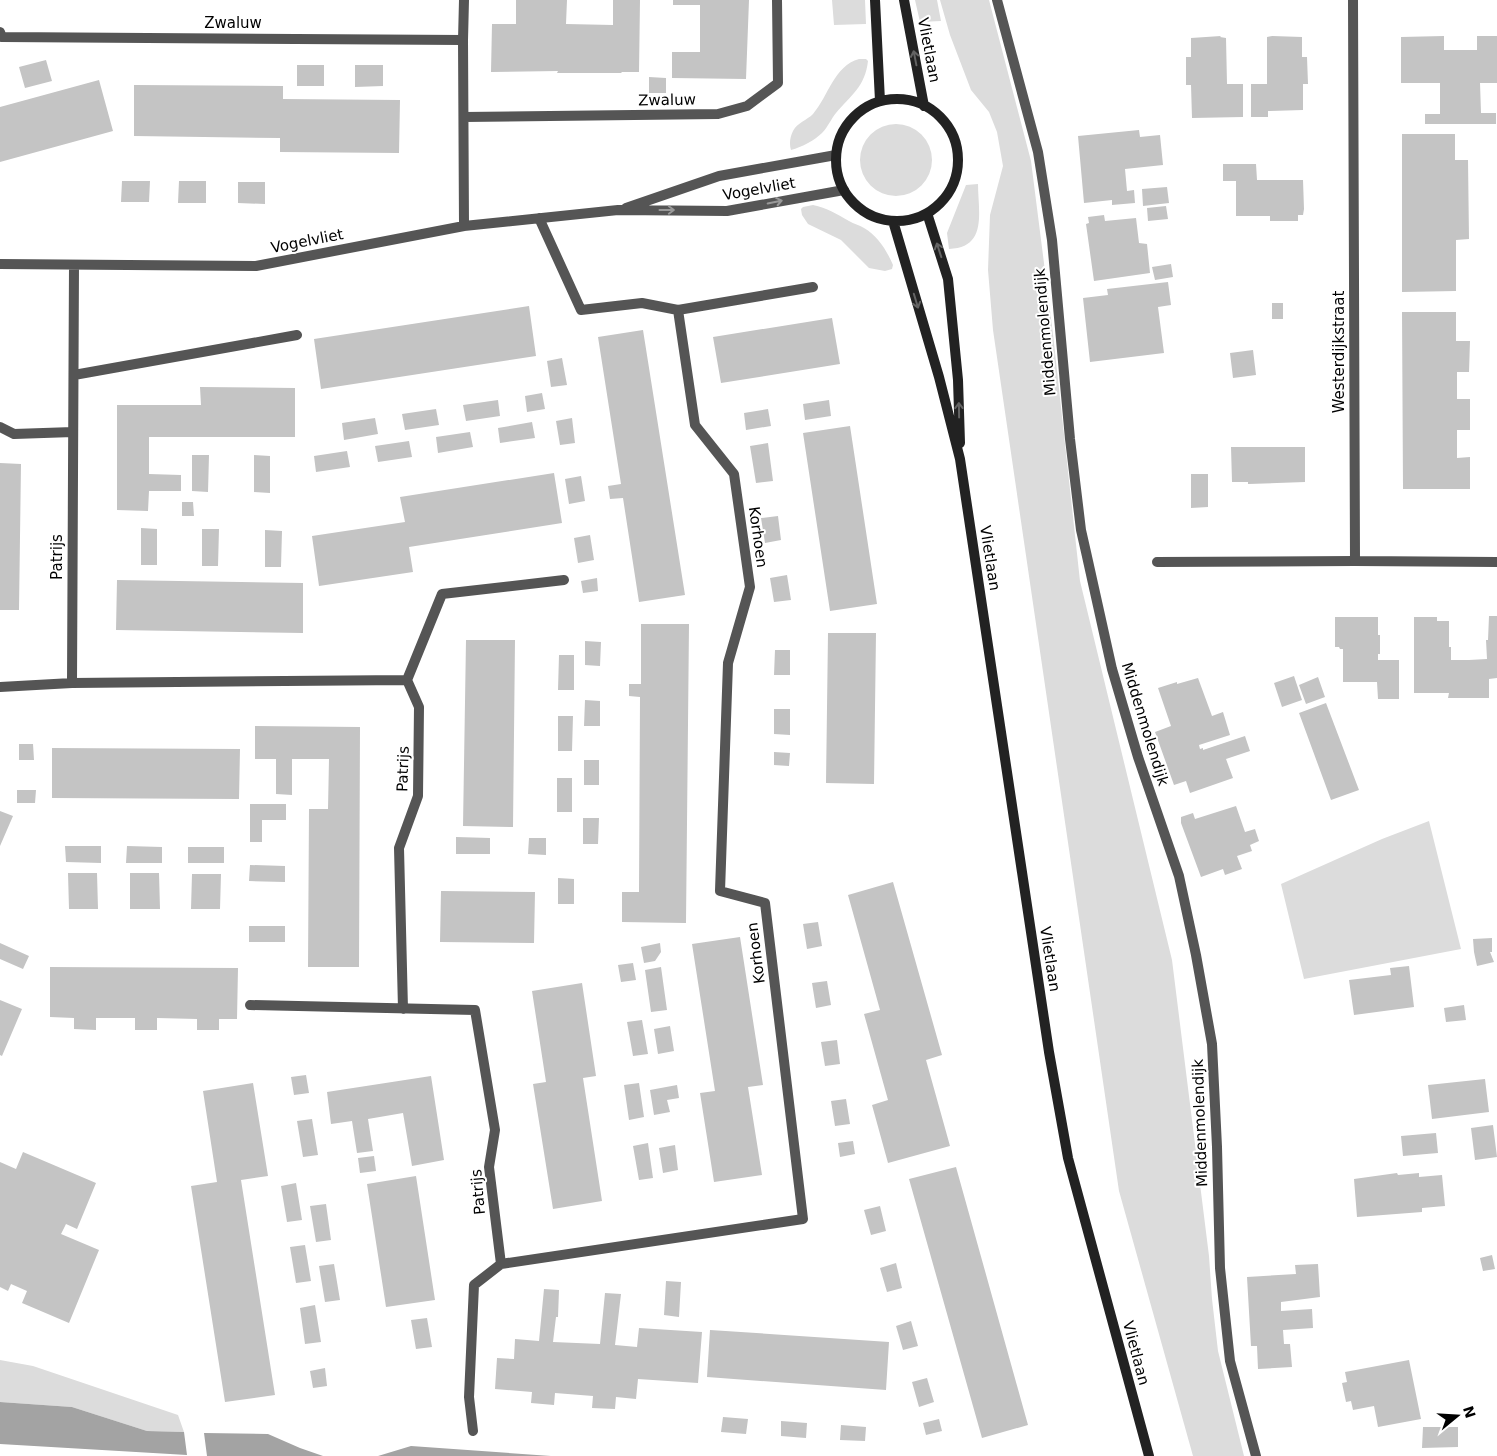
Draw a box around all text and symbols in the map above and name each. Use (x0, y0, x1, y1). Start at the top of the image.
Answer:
street label: Zwaluw (204, 14, 262, 32)
street label: Vlietlaan (914, 16, 944, 84)
one-way arrow (910, 50, 919, 66)
street label: Zwaluw (638, 90, 696, 110)
street label: Vogelvliet (721, 174, 797, 204)
one-way arrow (766, 197, 782, 206)
one-way arrow (658, 206, 674, 215)
street label: Vogelvliet (269, 225, 345, 257)
one-way arrow (934, 242, 943, 258)
street label: Middenmolendijk (1030, 267, 1060, 397)
street label: Westerdijkstraat (1330, 291, 1348, 413)
one-way arrow (911, 293, 921, 309)
one-way arrow (954, 402, 964, 418)
street label: Korhoen (745, 505, 771, 569)
street label: Vlietlaan (976, 524, 1004, 592)
street label: Patrijs (48, 534, 66, 580)
street label: Middenmolendijk (1118, 660, 1172, 788)
street label: Patrijs (393, 746, 413, 792)
street label: Korhoen (743, 921, 769, 985)
street label: Vlietlaan (1036, 925, 1064, 993)
street label: Middenmolendijk (1189, 1058, 1211, 1187)
street label: Patrijs (467, 1168, 489, 1216)
street label: Vlietlaan (1119, 1319, 1153, 1387)
north arrow (1432, 1391, 1482, 1441)
text: N (1460, 1404, 1479, 1420)

